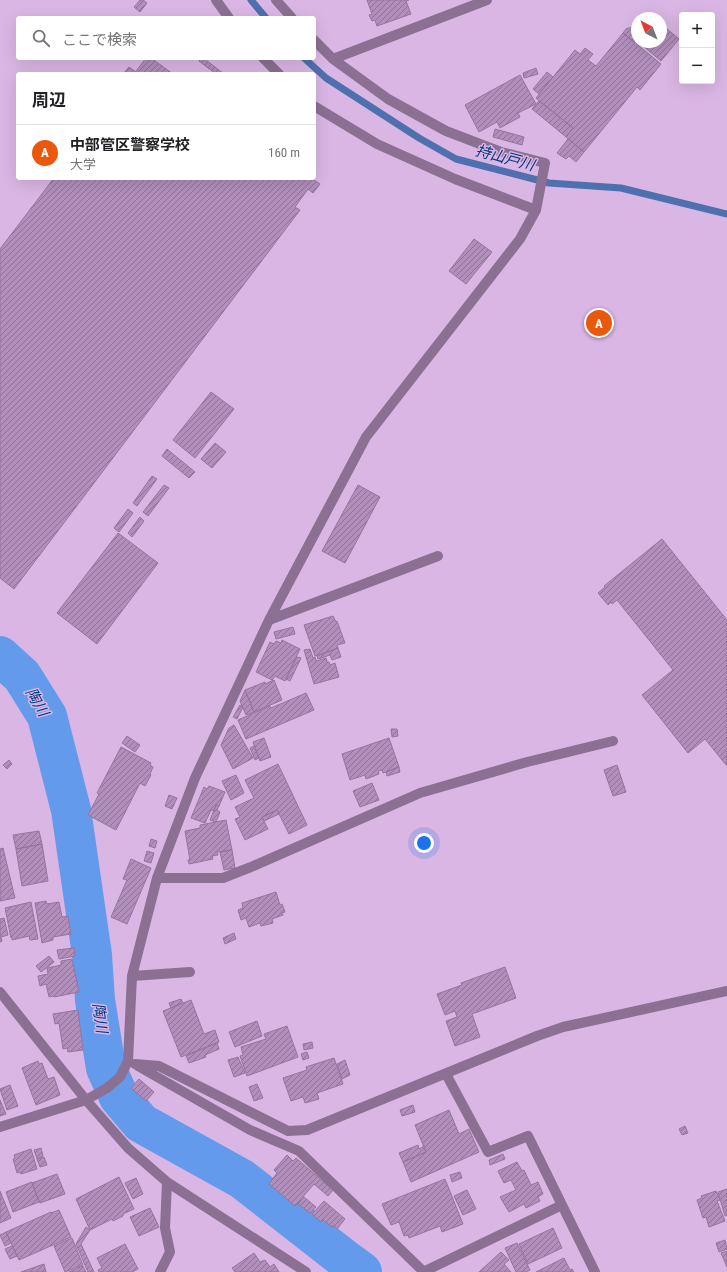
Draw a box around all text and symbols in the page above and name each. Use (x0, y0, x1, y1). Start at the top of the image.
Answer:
north arrow (631, 12, 667, 48)
map controls (679, 12, 715, 84)
button: + (679, 12, 715, 48)
search box (16, 16, 316, 60)
icon: search (30, 27, 52, 49)
text: ここで検索 (62, 31, 137, 49)
button: − (679, 48, 715, 84)
text: 周辺 (32, 90, 66, 110)
text: 中部管区警察学校 (70, 136, 190, 154)
water label: 持山戸川 (474, 142, 538, 175)
text: A (41, 145, 49, 160)
text: 160 m (268, 145, 300, 160)
text: 大学 (70, 157, 96, 172)
pin: A (586, 308, 612, 338)
water label: 陶川 (22, 685, 53, 721)
your location (414, 833, 434, 853)
water label: 陶川 (89, 1002, 111, 1036)

